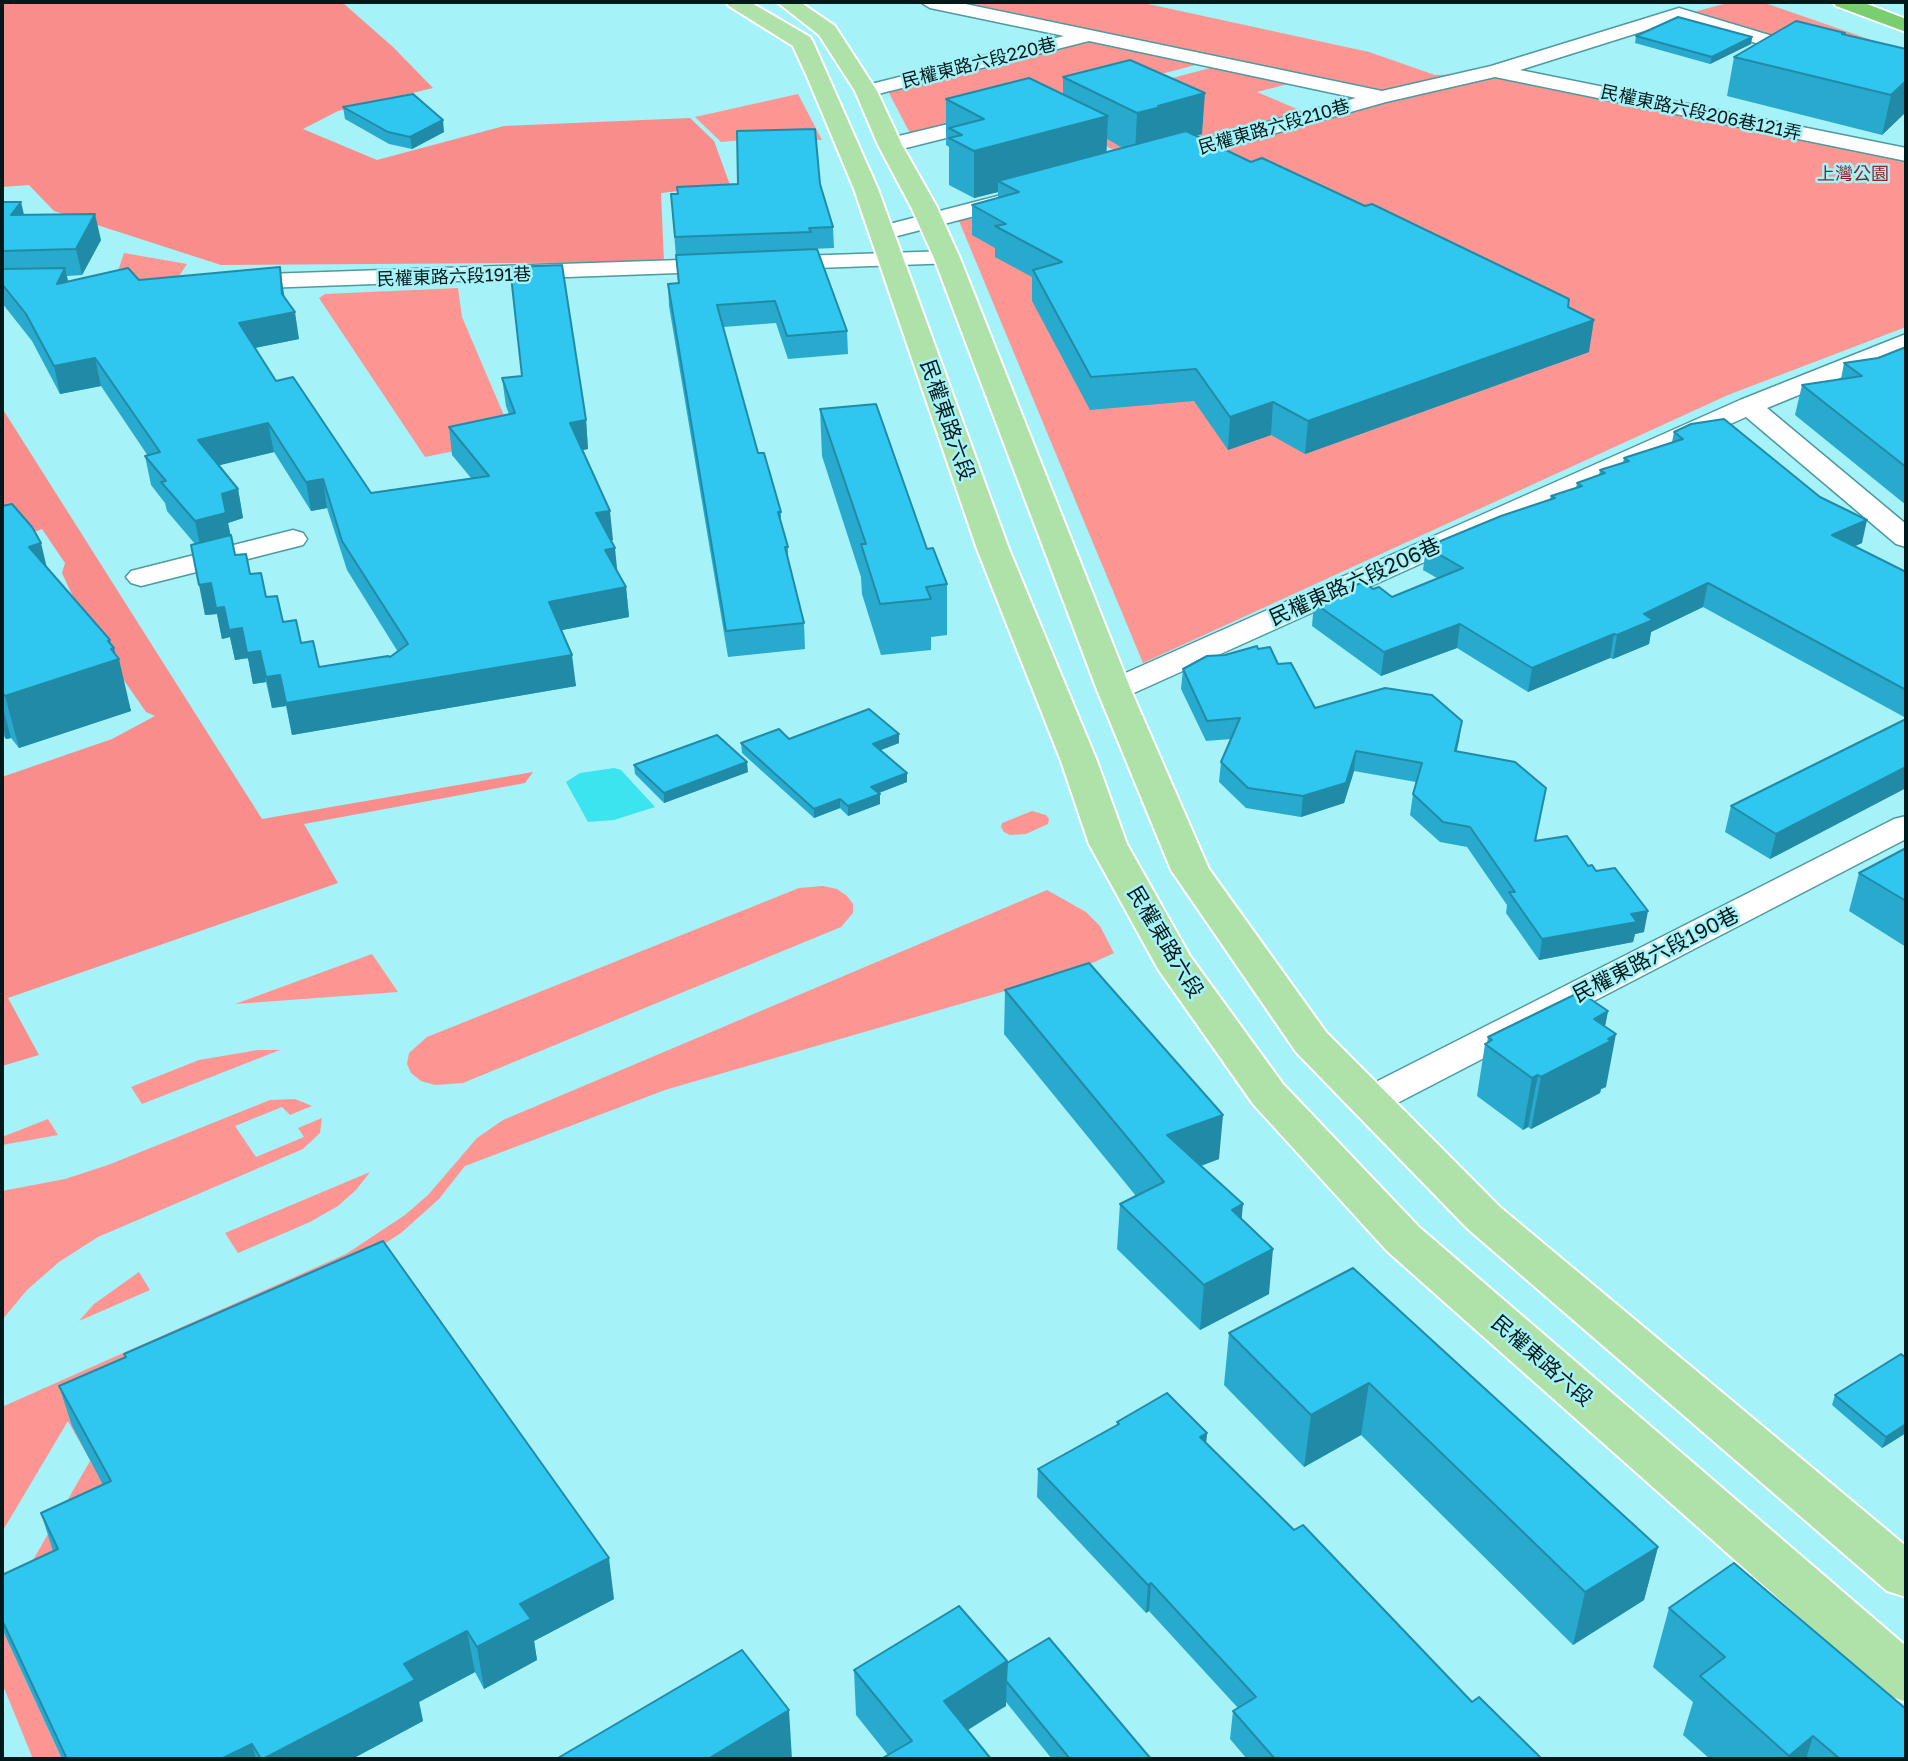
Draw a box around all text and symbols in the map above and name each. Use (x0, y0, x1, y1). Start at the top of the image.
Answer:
street label: 民權東路六段220巷 (900, 33, 1058, 93)
street label: 民權東路六段206巷121弄 (1599, 81, 1803, 145)
street label: 民權東路六段210巷 (1196, 95, 1352, 159)
park label: 上灣公園 (1817, 163, 1889, 185)
street label: 民權東路六段191巷 (376, 264, 532, 290)
street label: 民權東路六段 (915, 356, 979, 484)
street label: 民權東路六段206巷 (1265, 533, 1445, 631)
street label: 民權東路六段 (1122, 882, 1208, 1002)
street label: 民權東路六段190巷 (1569, 902, 1743, 1008)
street label: 民權東路六段 (1486, 1310, 1598, 1412)

